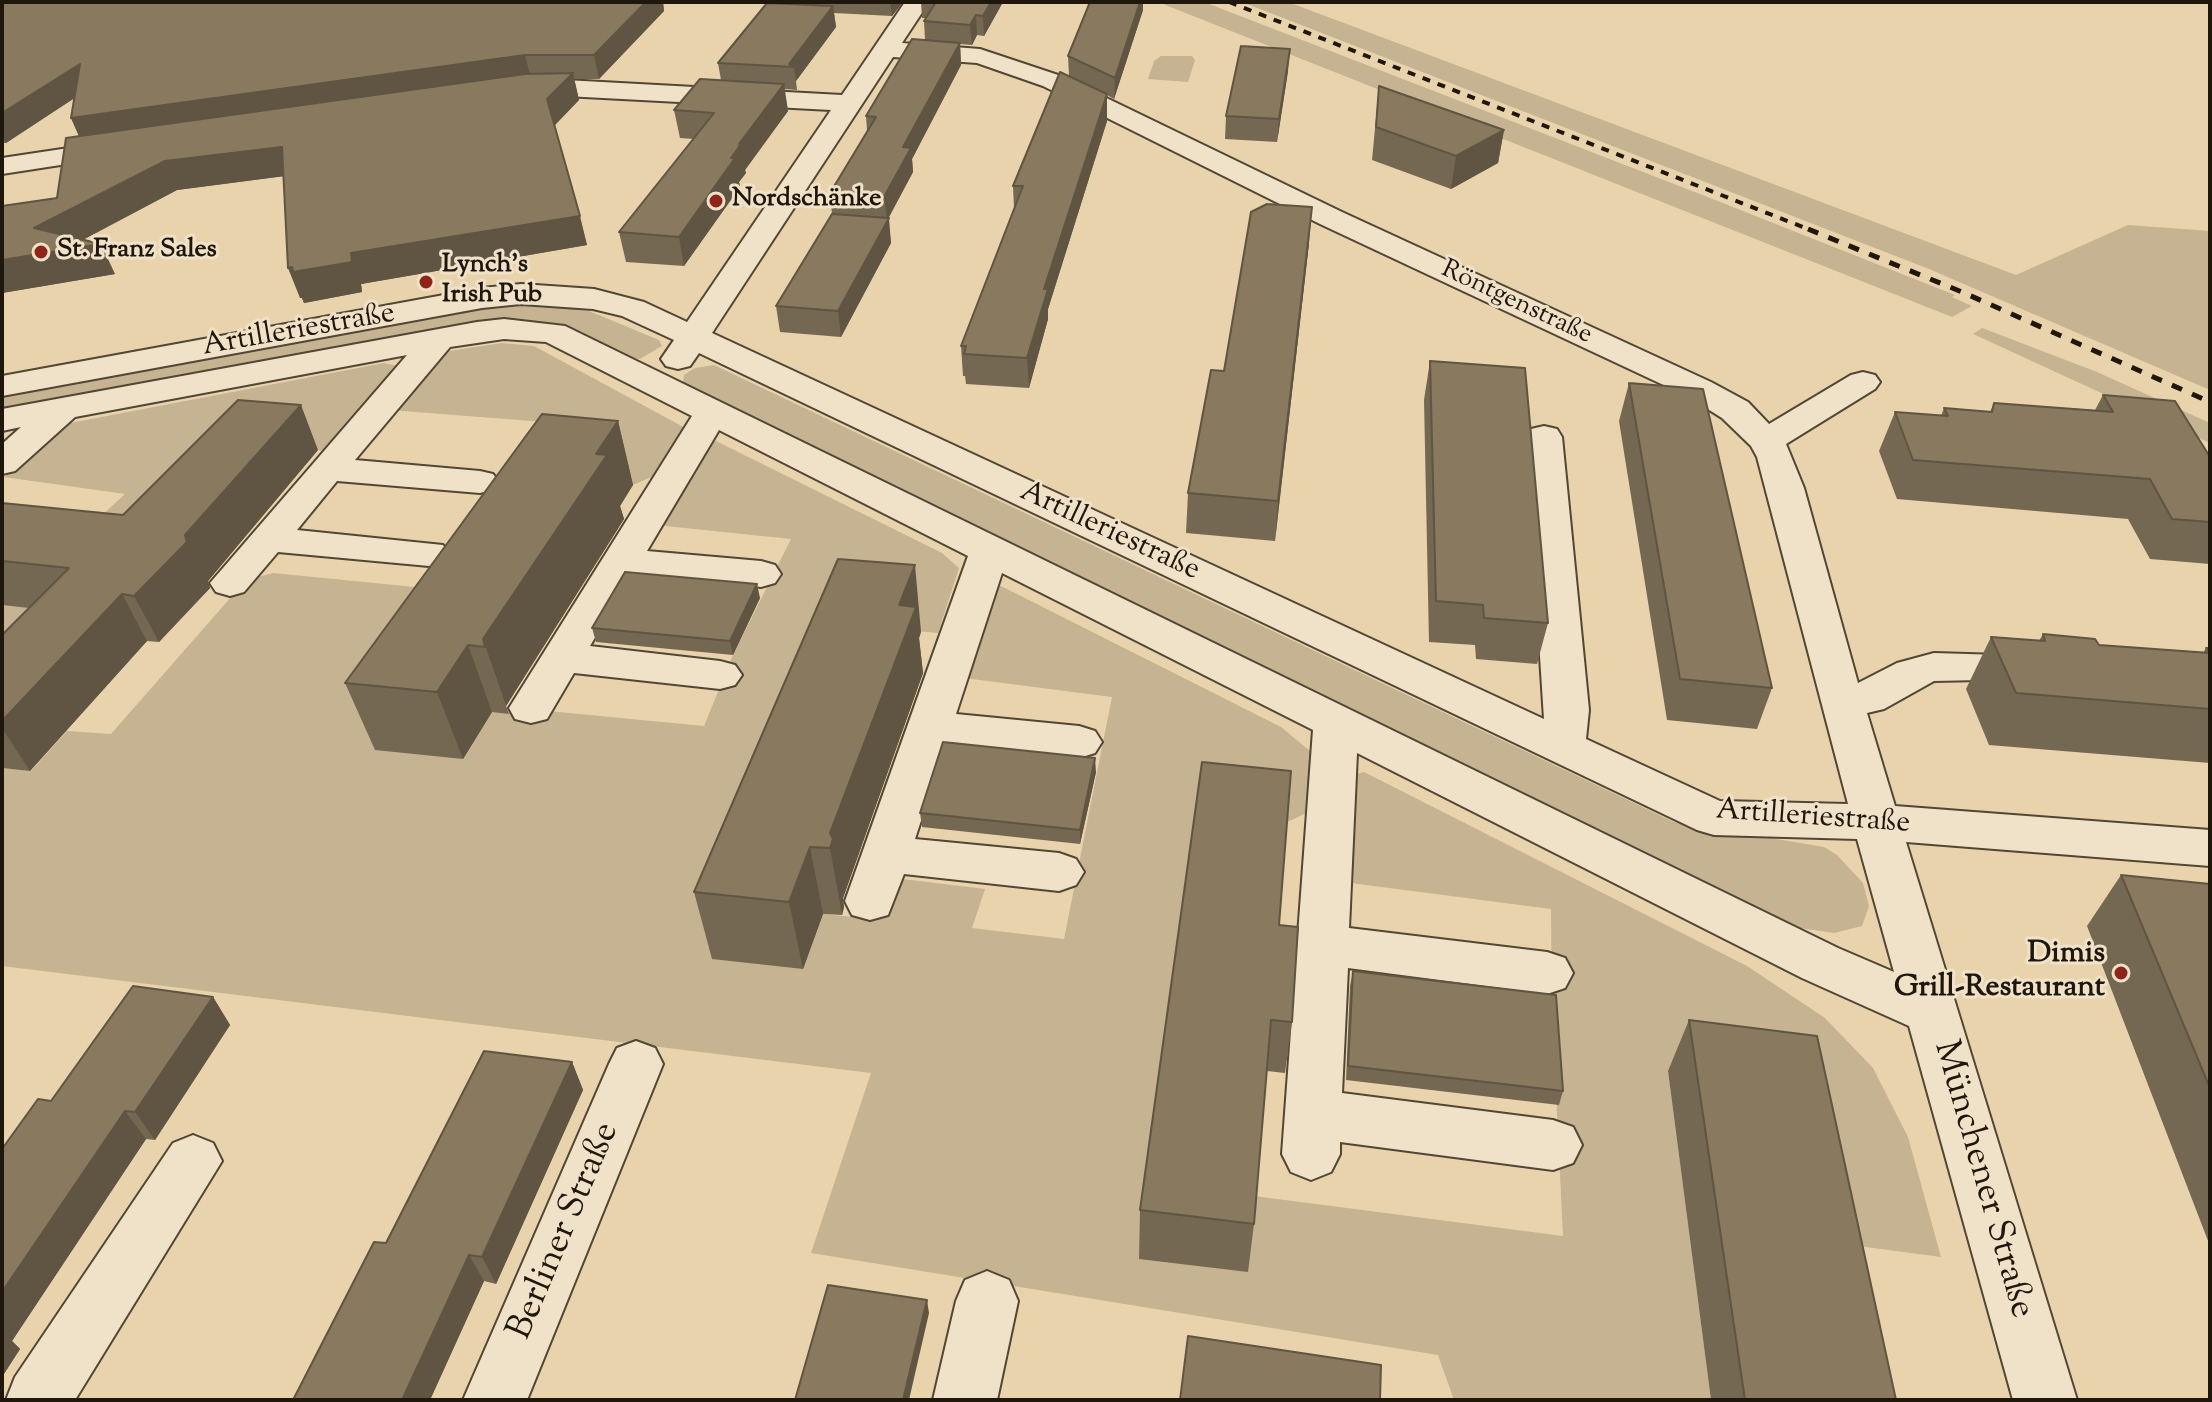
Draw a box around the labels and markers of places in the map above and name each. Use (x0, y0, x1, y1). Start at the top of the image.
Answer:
place label: Nordschänke (732, 185, 881, 217)
marker: Nordschänke (707, 192, 725, 210)
place label: St. Franz Sales (57, 236, 217, 268)
marker: St. Franz Sales (32, 243, 50, 261)
place label: Lynch's Irish Pub (442, 251, 542, 312)
marker: Lynch's Irish Pub (417, 273, 435, 291)
place label: Dimis Grill-Restaurant (1894, 938, 2105, 1008)
marker: Dimis Grill-Restaurant (2112, 964, 2130, 982)

